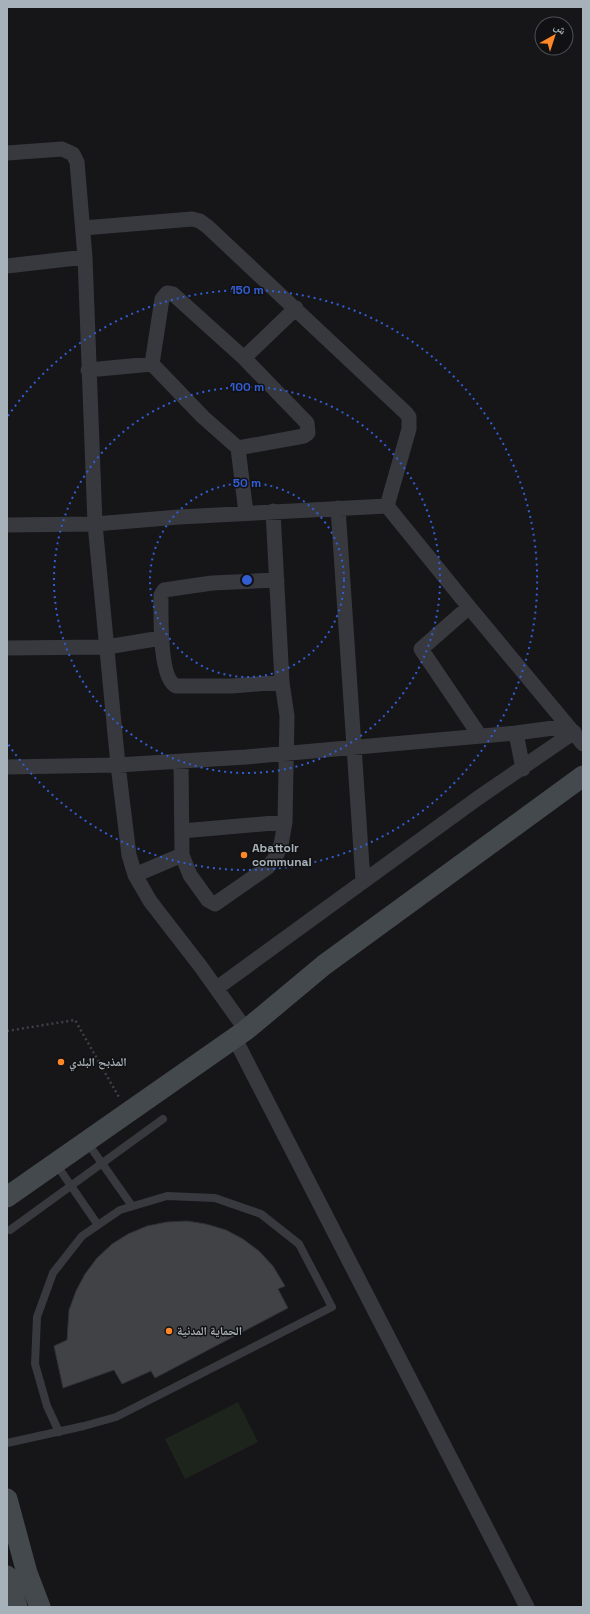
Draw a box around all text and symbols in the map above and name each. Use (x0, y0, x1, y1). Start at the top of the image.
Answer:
north arrow (534, 16, 574, 56)
text: ش (551, 19, 569, 38)
text: 150 m (230, 282, 264, 298)
text: 100 m (230, 379, 264, 395)
text: 50 m (233, 475, 261, 491)
centre of rings (240, 573, 254, 587)
place label: Abattoir communal (252, 840, 312, 870)
marker: Abattoir communal (239, 850, 249, 860)
place label: المذبح البلدي (69, 1054, 127, 1072)
marker: المذبح البلدي (56, 1057, 66, 1067)
place label: الحماية المدنية (177, 1323, 242, 1339)
marker: الحماية المدنية (164, 1326, 174, 1336)

